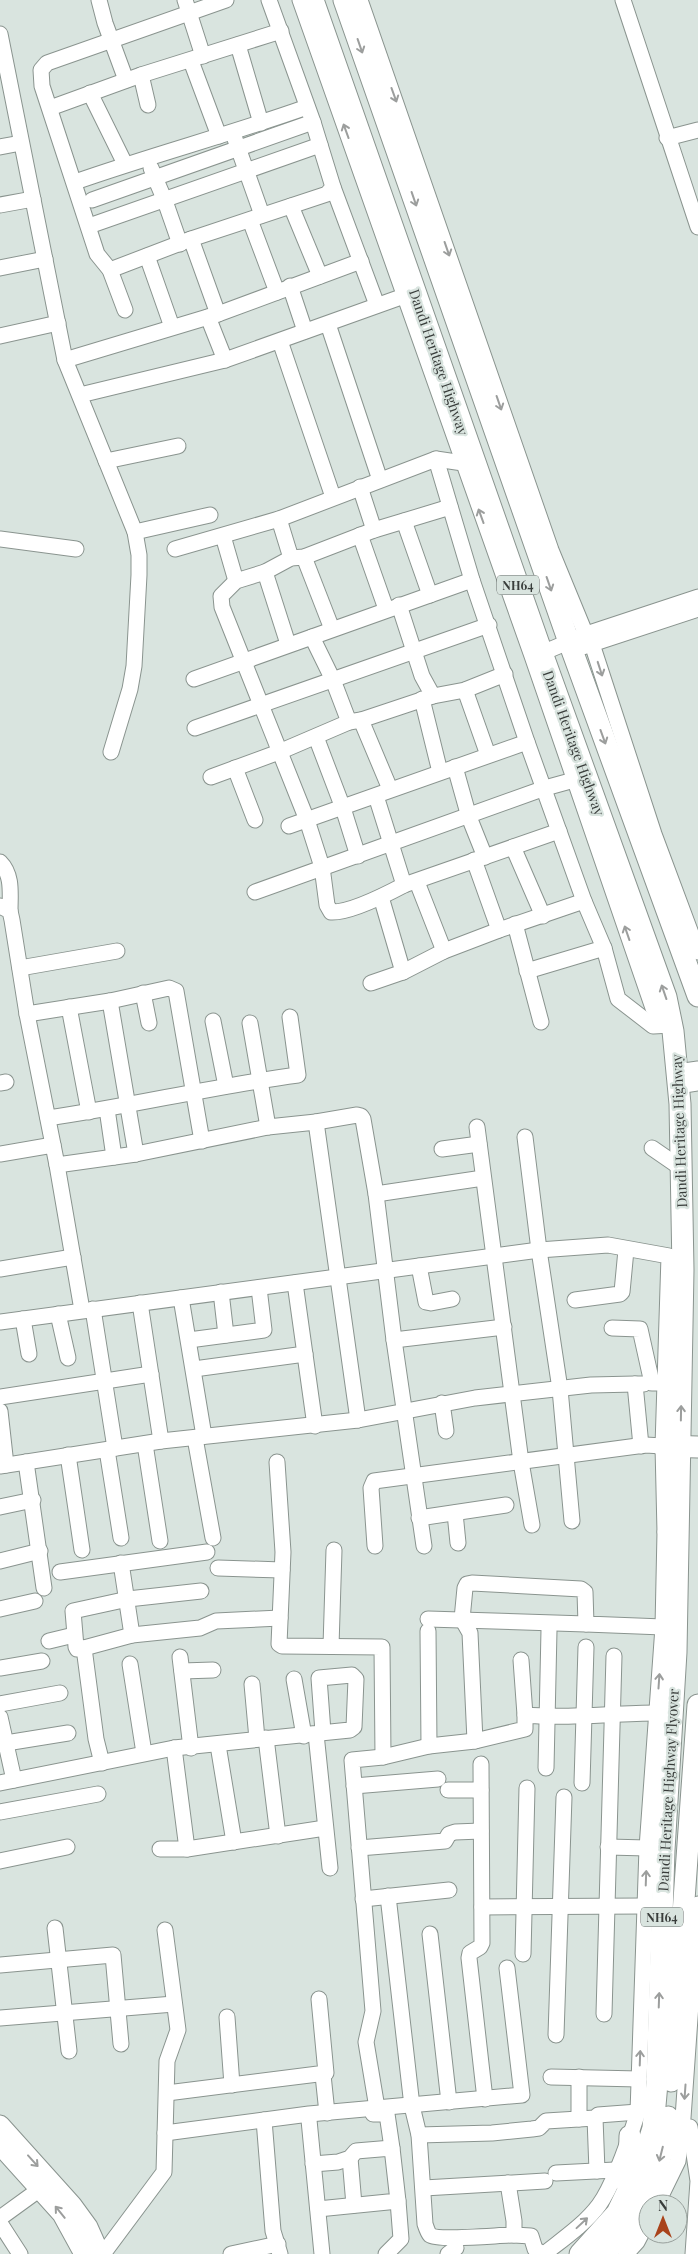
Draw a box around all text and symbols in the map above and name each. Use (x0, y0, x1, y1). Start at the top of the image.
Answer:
one-way arrow (356, 38, 365, 53)
one-way arrow (390, 87, 399, 103)
one-way arrow (341, 124, 350, 139)
one-way arrow (410, 191, 419, 207)
one-way arrow (442, 241, 452, 257)
street label: Dandi Heritage Highway (405, 286, 473, 438)
one-way arrow (495, 394, 504, 410)
one-way arrow (476, 508, 485, 524)
road number: NH64 (497, 576, 539, 594)
one-way arrow (544, 576, 554, 592)
one-way arrow (596, 660, 605, 676)
street label: Dandi Heritage Highway (539, 668, 609, 818)
one-way arrow (599, 729, 608, 744)
one-way arrow (622, 926, 631, 942)
one-way arrow (658, 984, 668, 1000)
street label: Dandi Heritage Highway (667, 1054, 691, 1208)
one-way arrow (676, 1405, 686, 1422)
one-way arrow (654, 1673, 664, 1689)
street label: Dandi Heritage Highway Flyover (653, 1687, 683, 1892)
one-way arrow (641, 1870, 651, 1886)
road number: NH64 (641, 1908, 683, 1926)
one-way arrow (655, 1992, 664, 2008)
one-way arrow (635, 2050, 645, 2066)
one-way arrow (680, 2084, 690, 2100)
one-way arrow (656, 2146, 665, 2162)
one-way arrow (27, 2154, 38, 2167)
north arrow (638, 2194, 688, 2244)
text: N (658, 2196, 668, 2215)
one-way arrow (54, 2206, 65, 2219)
one-way arrow (575, 2217, 588, 2229)

